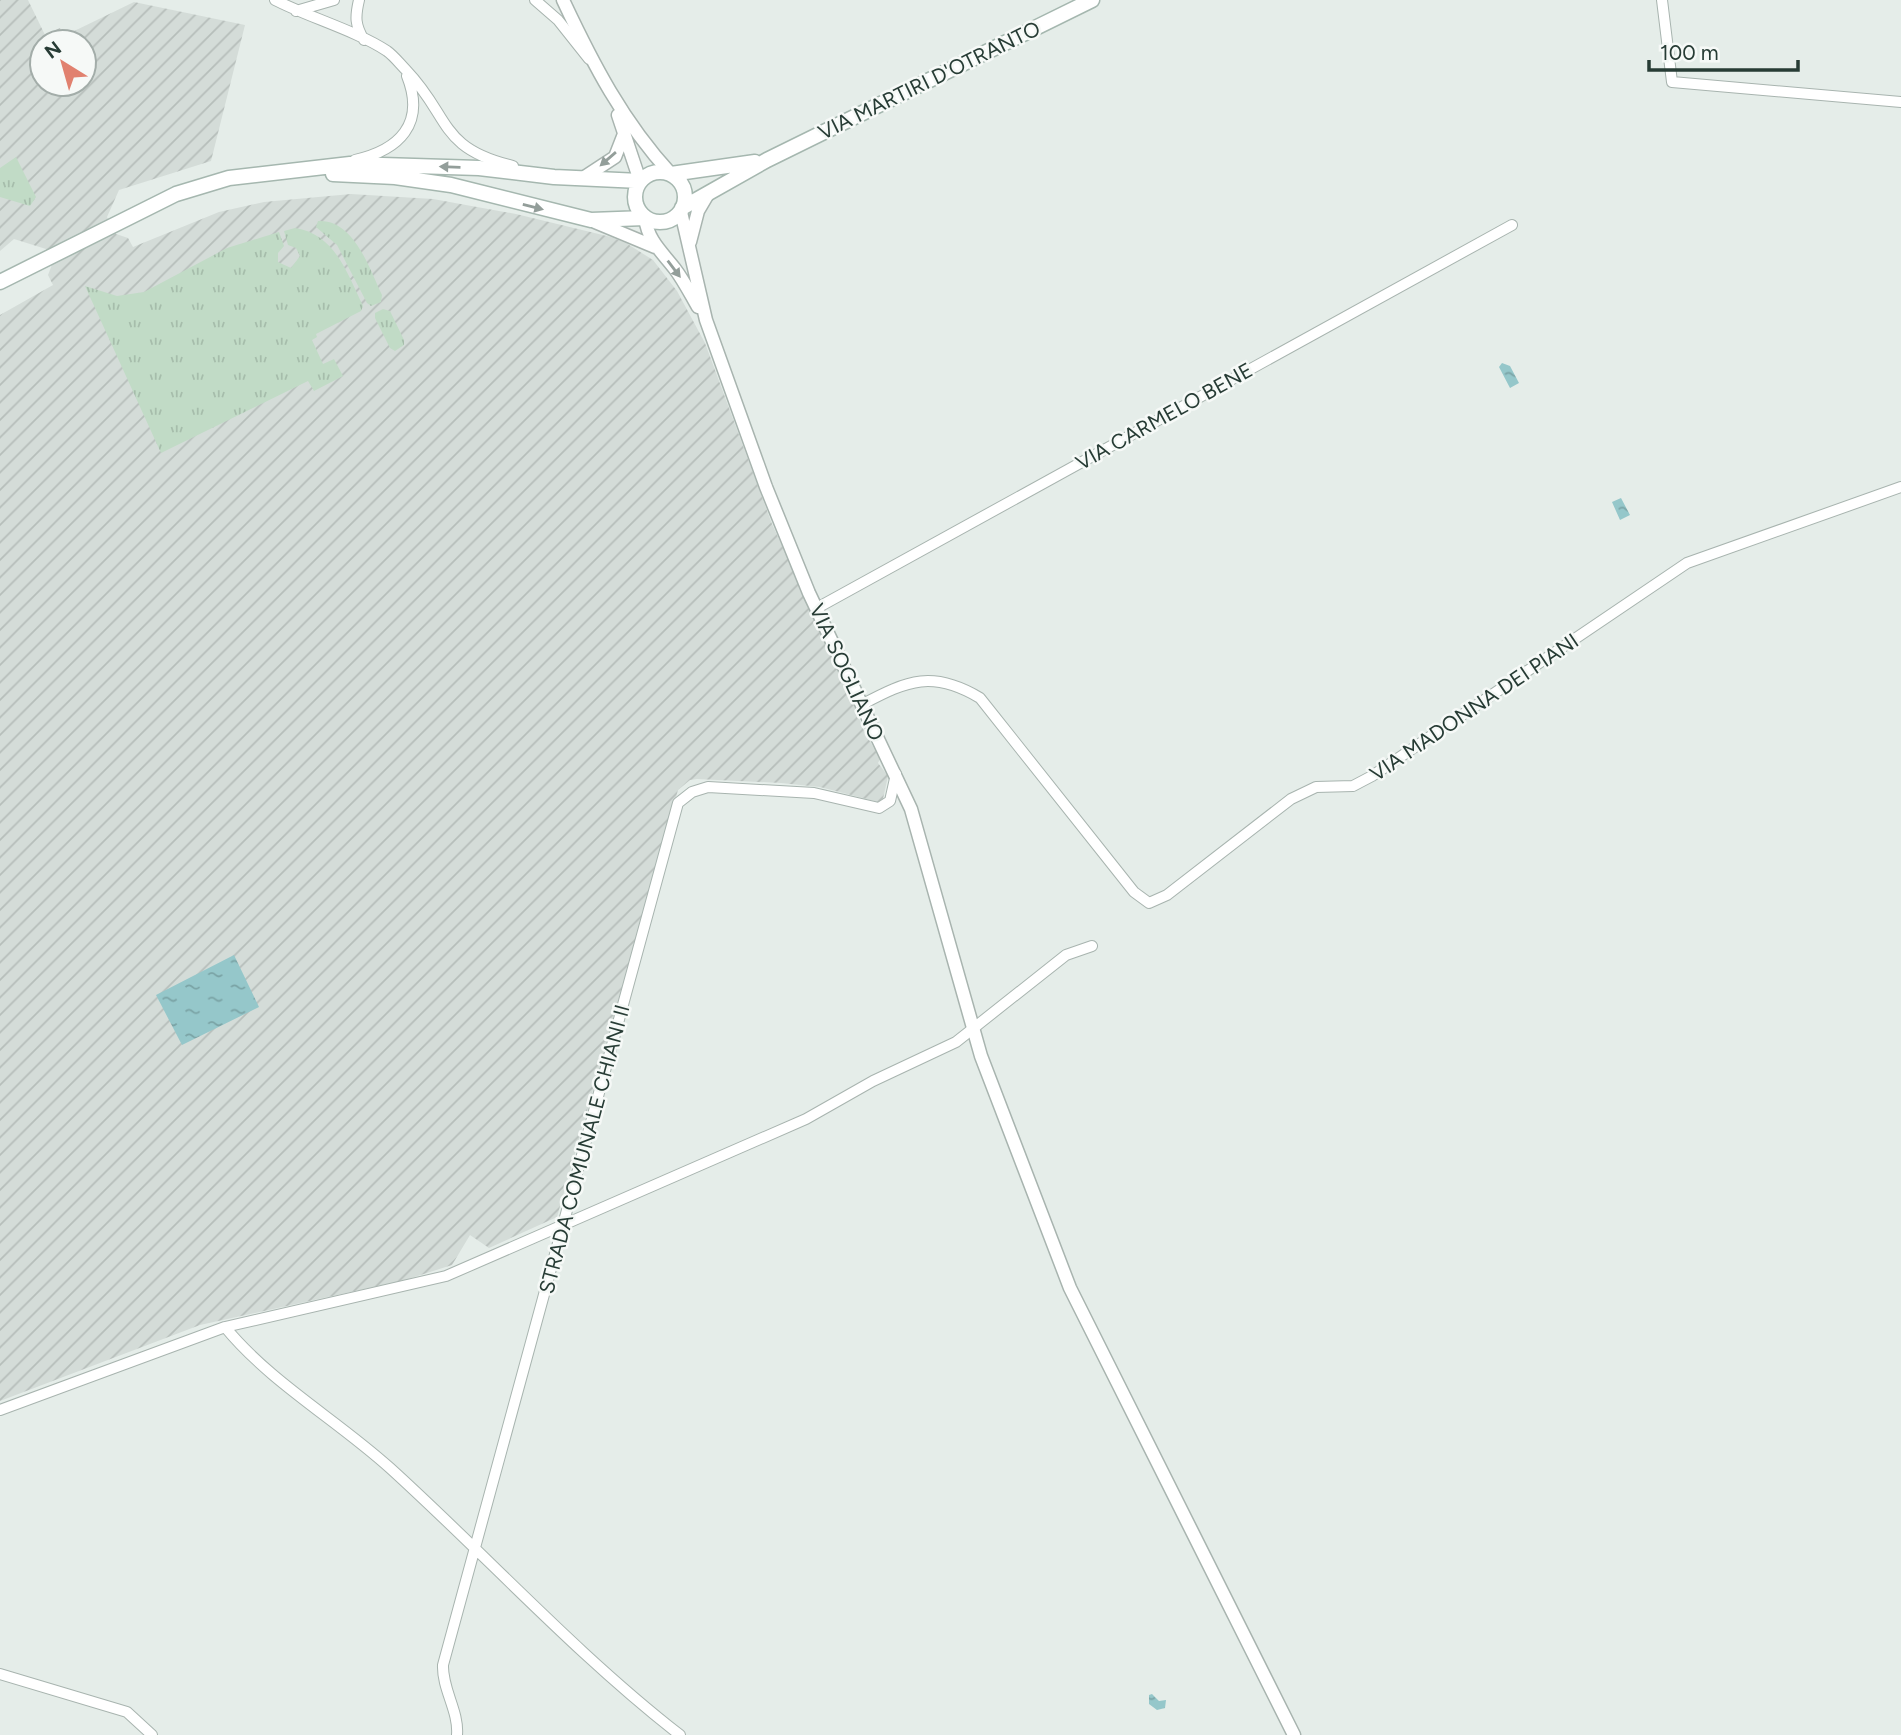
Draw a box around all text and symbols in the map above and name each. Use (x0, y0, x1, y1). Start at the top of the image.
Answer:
street label: VIA MARTIRI D'OTRANTO (814, 15, 1044, 145)
north arrow (28, 28, 98, 98)
scale bar (1649, 28, 1798, 72)
text: N (40, 36, 66, 63)
text: 100 m (1660, 40, 1719, 65)
one-way arrow (599, 152, 617, 167)
one-way arrow (439, 161, 461, 172)
one-way arrow (522, 202, 544, 213)
one-way arrow (667, 260, 681, 278)
street label: VIA CARMELO BENE (1071, 357, 1257, 475)
street label: VIA SOGLIANO (804, 600, 890, 744)
street label: VIA MADONNA DEI PIANI (1365, 628, 1583, 786)
street label: STRADA COMUNALE CHIANI II (533, 1002, 635, 1296)

